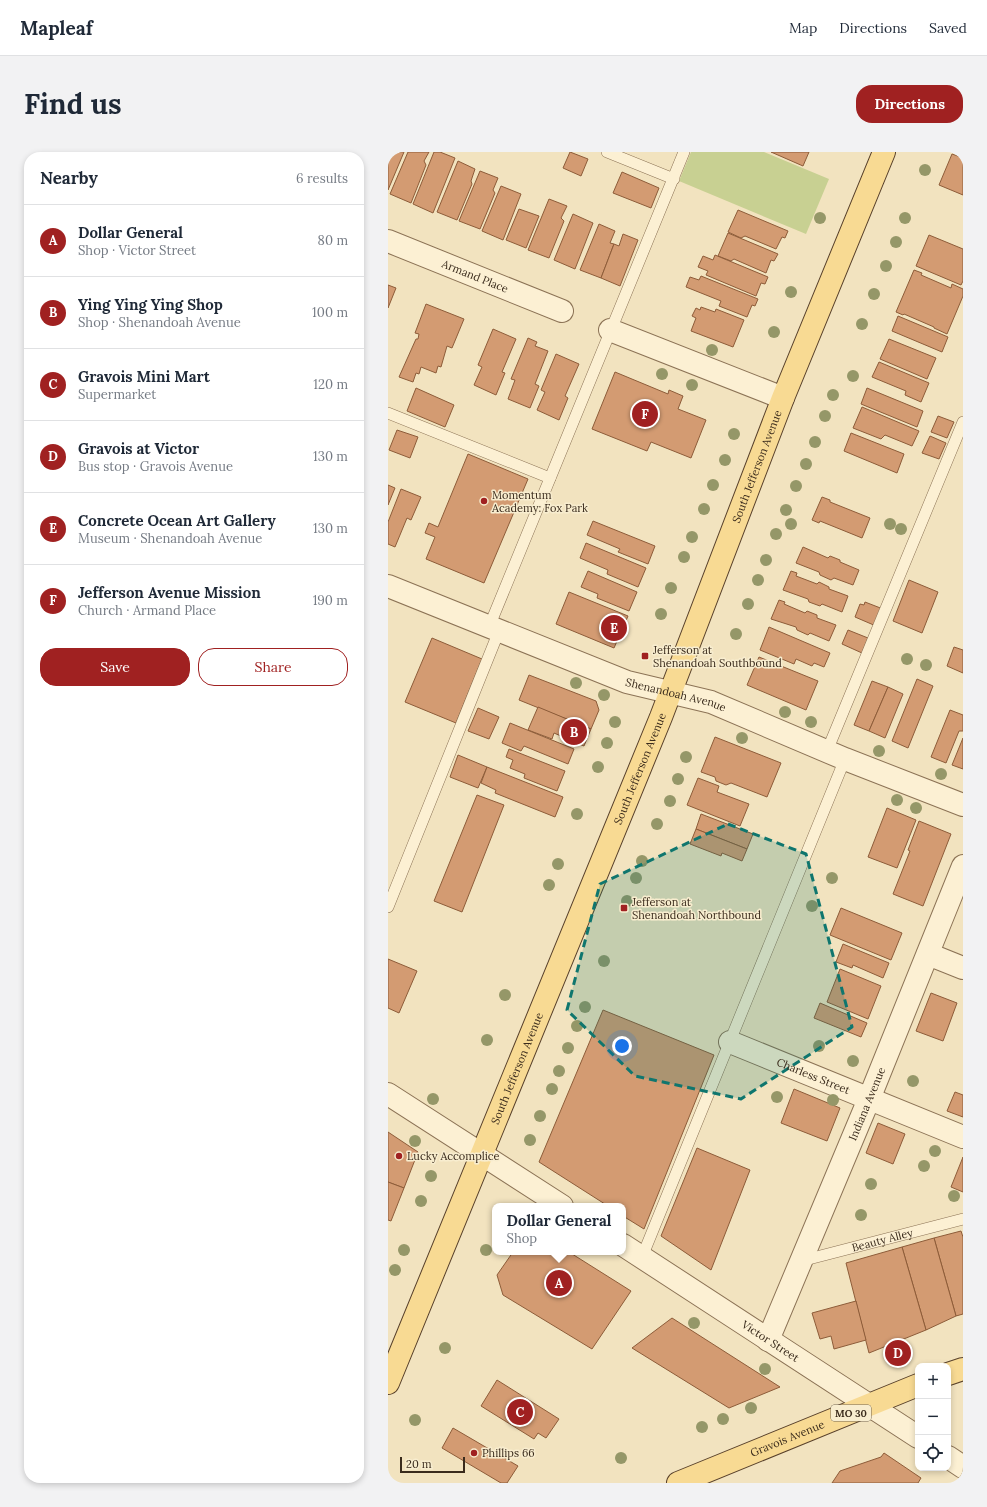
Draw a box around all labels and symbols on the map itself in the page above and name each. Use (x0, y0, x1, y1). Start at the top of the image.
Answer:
street label: Armand Place (439, 256, 511, 296)
pin: F (632, 399, 658, 429)
street label: South Jefferson Avenue (729, 408, 785, 525)
place label: Momentum Academy: Fox Park (491, 488, 588, 515)
marker: Momentum Academy: Fox Park (479, 496, 489, 506)
pin: E (601, 613, 627, 643)
place label: Jefferson at Shenandoah Southbound (652, 643, 782, 670)
marker: Jefferson at Shenandoah Southbound (640, 651, 650, 661)
street label: Shenandoah Avenue (624, 675, 728, 715)
street label: South Jefferson Avenue (611, 711, 669, 827)
pin: B (561, 717, 587, 747)
place label: Jefferson at Shenandoah Northbound (631, 895, 761, 922)
marker: Jefferson at Shenandoah Northbound (619, 903, 629, 913)
street label: South Jefferson Avenue (488, 1010, 546, 1126)
your location (612, 1036, 632, 1056)
street label: Charless Street (775, 1055, 853, 1097)
street label: Indiana Avenue (845, 1065, 888, 1143)
place label: Lucky Accomplice (407, 1149, 500, 1163)
marker: Lucky Accomplice (394, 1151, 404, 1161)
street label: Beauty Alley (850, 1225, 915, 1255)
pin: A (546, 1268, 572, 1298)
street label: Victor Street (738, 1317, 802, 1365)
pin: D (885, 1338, 911, 1368)
pin: C (507, 1397, 533, 1427)
road number: MO 30 (831, 1405, 871, 1421)
street label: Gravois Avenue (748, 1417, 826, 1460)
place label: Phillips 66 (482, 1446, 535, 1460)
marker: Phillips 66 (469, 1448, 479, 1458)
scale bar (400, 1455, 465, 1474)

